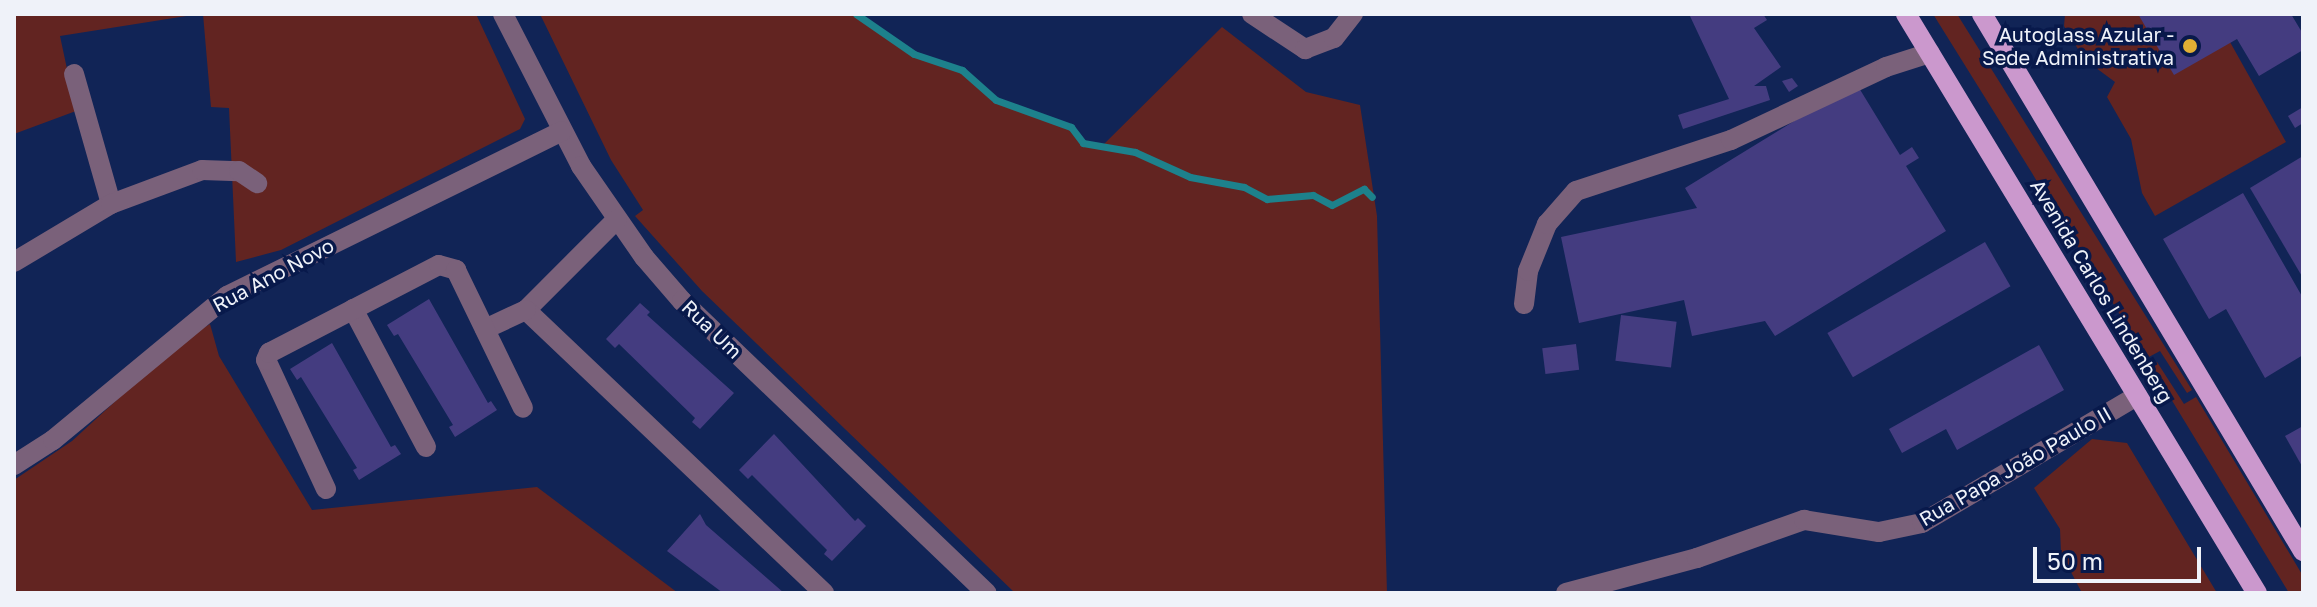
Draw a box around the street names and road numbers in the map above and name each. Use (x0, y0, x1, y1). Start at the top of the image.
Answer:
street label: Avenida Carlos Lindenberg (2026, 175, 2178, 407)
street label: Rua Ano Novo (208, 233, 338, 317)
street label: Rua Um (677, 295, 747, 363)
street label: Rua Papa João Paulo II (1915, 401, 2115, 531)

